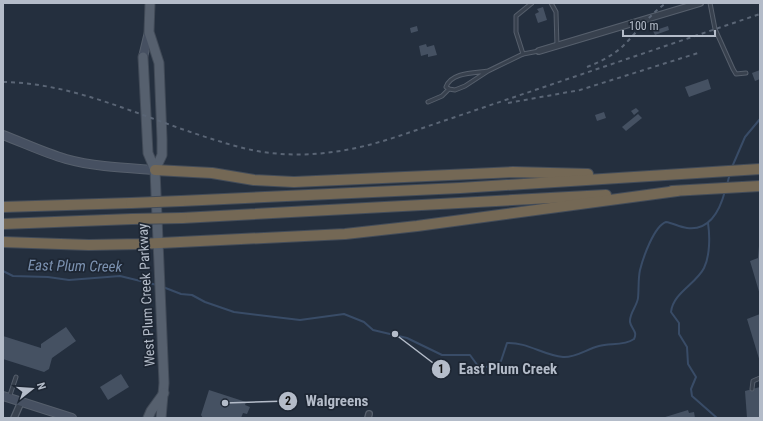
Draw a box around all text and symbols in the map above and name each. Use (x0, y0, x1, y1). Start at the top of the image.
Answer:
scale bar (623, 12, 715, 38)
text: 100 m (629, 19, 659, 33)
street label: West Plum Creek Parkway (134, 223, 158, 367)
water label: East Plum Creek (28, 256, 123, 276)
callout: East Plum Creek (431, 355, 566, 382)
text: East Plum Creek (459, 360, 558, 378)
text: 1 (438, 362, 444, 376)
north arrow (12, 369, 52, 409)
text: N (34, 381, 48, 392)
callout: Walgreens (278, 387, 377, 414)
text: Walgreens (306, 392, 369, 410)
text: 2 (285, 394, 291, 408)

